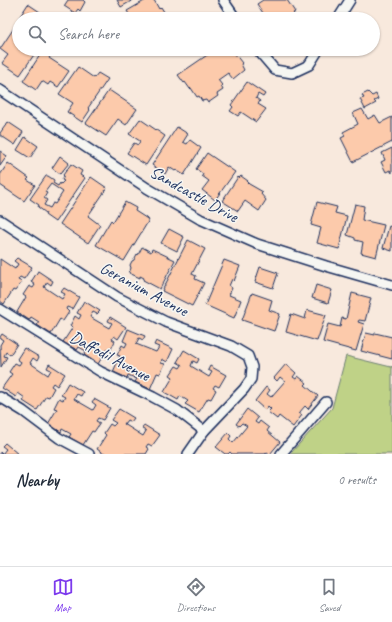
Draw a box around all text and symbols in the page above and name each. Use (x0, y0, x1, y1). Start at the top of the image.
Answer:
search box (12, 12, 380, 56)
icon: search (26, 23, 48, 45)
text: Search here (58, 25, 119, 44)
street label: Sandcastle Drive (146, 161, 243, 228)
street label: Geranium Avenue (96, 257, 193, 322)
street label: Daffodil Avenue (66, 326, 155, 387)
text: Nearby (16, 470, 59, 491)
text: 0 results (338, 472, 376, 488)
tab: Map (52, 576, 74, 614)
tab: Directions (177, 576, 215, 614)
tab: Saved (318, 576, 340, 614)

